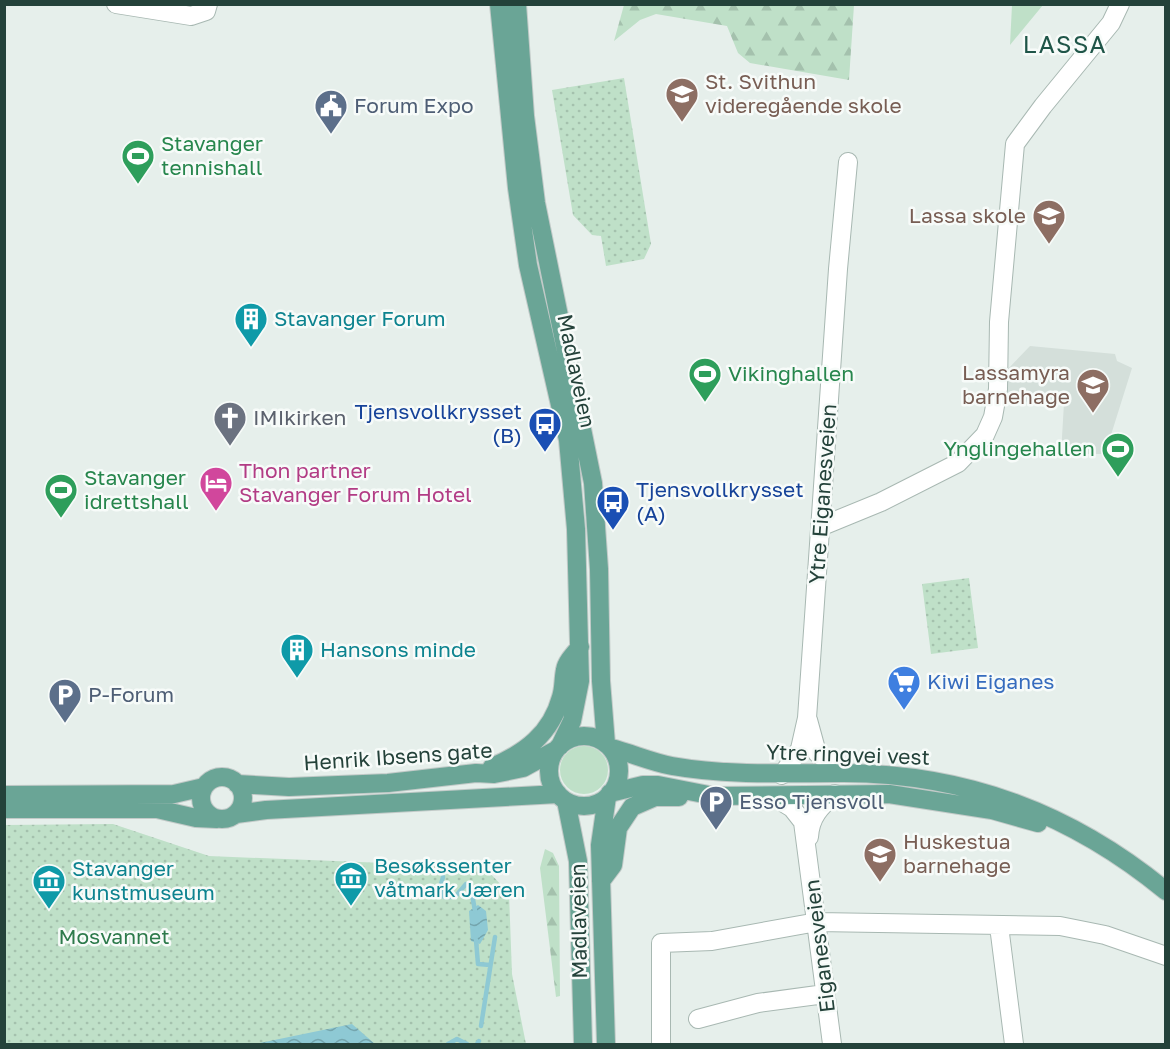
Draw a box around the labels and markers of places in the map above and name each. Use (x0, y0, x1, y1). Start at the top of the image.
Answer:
place label: St. Svithun videregående skole (705, 68, 902, 118)
school or university icon: St. Svithun videregående skole (664, 76, 700, 123)
public building icon: Forum Expo (313, 88, 349, 135)
place label: Forum Expo (354, 92, 474, 118)
place label: Stavanger tennishall (161, 130, 263, 180)
sports icon: Stavanger tennishall (120, 138, 156, 185)
school or university icon: Lassa skole (1031, 198, 1067, 245)
place label: Lassa skole (909, 202, 1026, 228)
building icon: Stavanger Forum (233, 301, 269, 348)
place label: Stavanger Forum (274, 305, 446, 331)
sports icon: Vikinghallen (687, 356, 723, 403)
place label: Lassamyra barnehage (962, 359, 1070, 409)
place label: Vikinghallen (728, 360, 854, 386)
school or university icon: Lassamyra barnehage (1075, 367, 1111, 414)
place label: Tjensvollkrysset (B) (354, 398, 522, 448)
church icon: IMIkirken (212, 400, 248, 447)
place label: IMIkirken (253, 404, 346, 430)
bus stop icon: Tjensvollkrysset (B) (527, 406, 563, 453)
sports icon: Ynglingehallen (1100, 431, 1136, 478)
place label: Ynglingehallen (944, 435, 1095, 461)
place label: Thon partner Stavanger Forum Hotel (239, 457, 472, 507)
place label: Stavanger idrettshall (84, 464, 189, 514)
hotel icon: Thon partner Stavanger Forum Hotel (198, 465, 234, 512)
sports icon: Stavanger idrettshall (43, 472, 79, 519)
place label: Tjensvollkrysset (A) (636, 476, 804, 526)
bus stop icon: Tjensvollkrysset (A) (595, 484, 631, 531)
building icon: Hansons minde (279, 632, 315, 679)
place label: Hansons minde (320, 636, 476, 662)
supermarket icon: Kiwi Eiganes (886, 664, 922, 711)
place label: Kiwi Eiganes (927, 668, 1054, 694)
parking icon: P-Forum (47, 677, 83, 724)
place label: P-Forum (88, 681, 174, 707)
parking icon: Esso Tjensvoll (698, 784, 734, 831)
place label: Esso Tjensvoll (739, 788, 884, 814)
place label: Huskestua barnehage (903, 828, 1011, 878)
school or university icon: Huskestua barnehage (862, 836, 898, 883)
place label: Besøkssenter våtmark Jæren (374, 852, 526, 902)
place label: Stavanger kunstmuseum (72, 855, 215, 905)
museum icon: Besøkssenter våtmark Jæren (333, 860, 369, 907)
museum icon: Stavanger kunstmuseum (31, 863, 67, 910)

